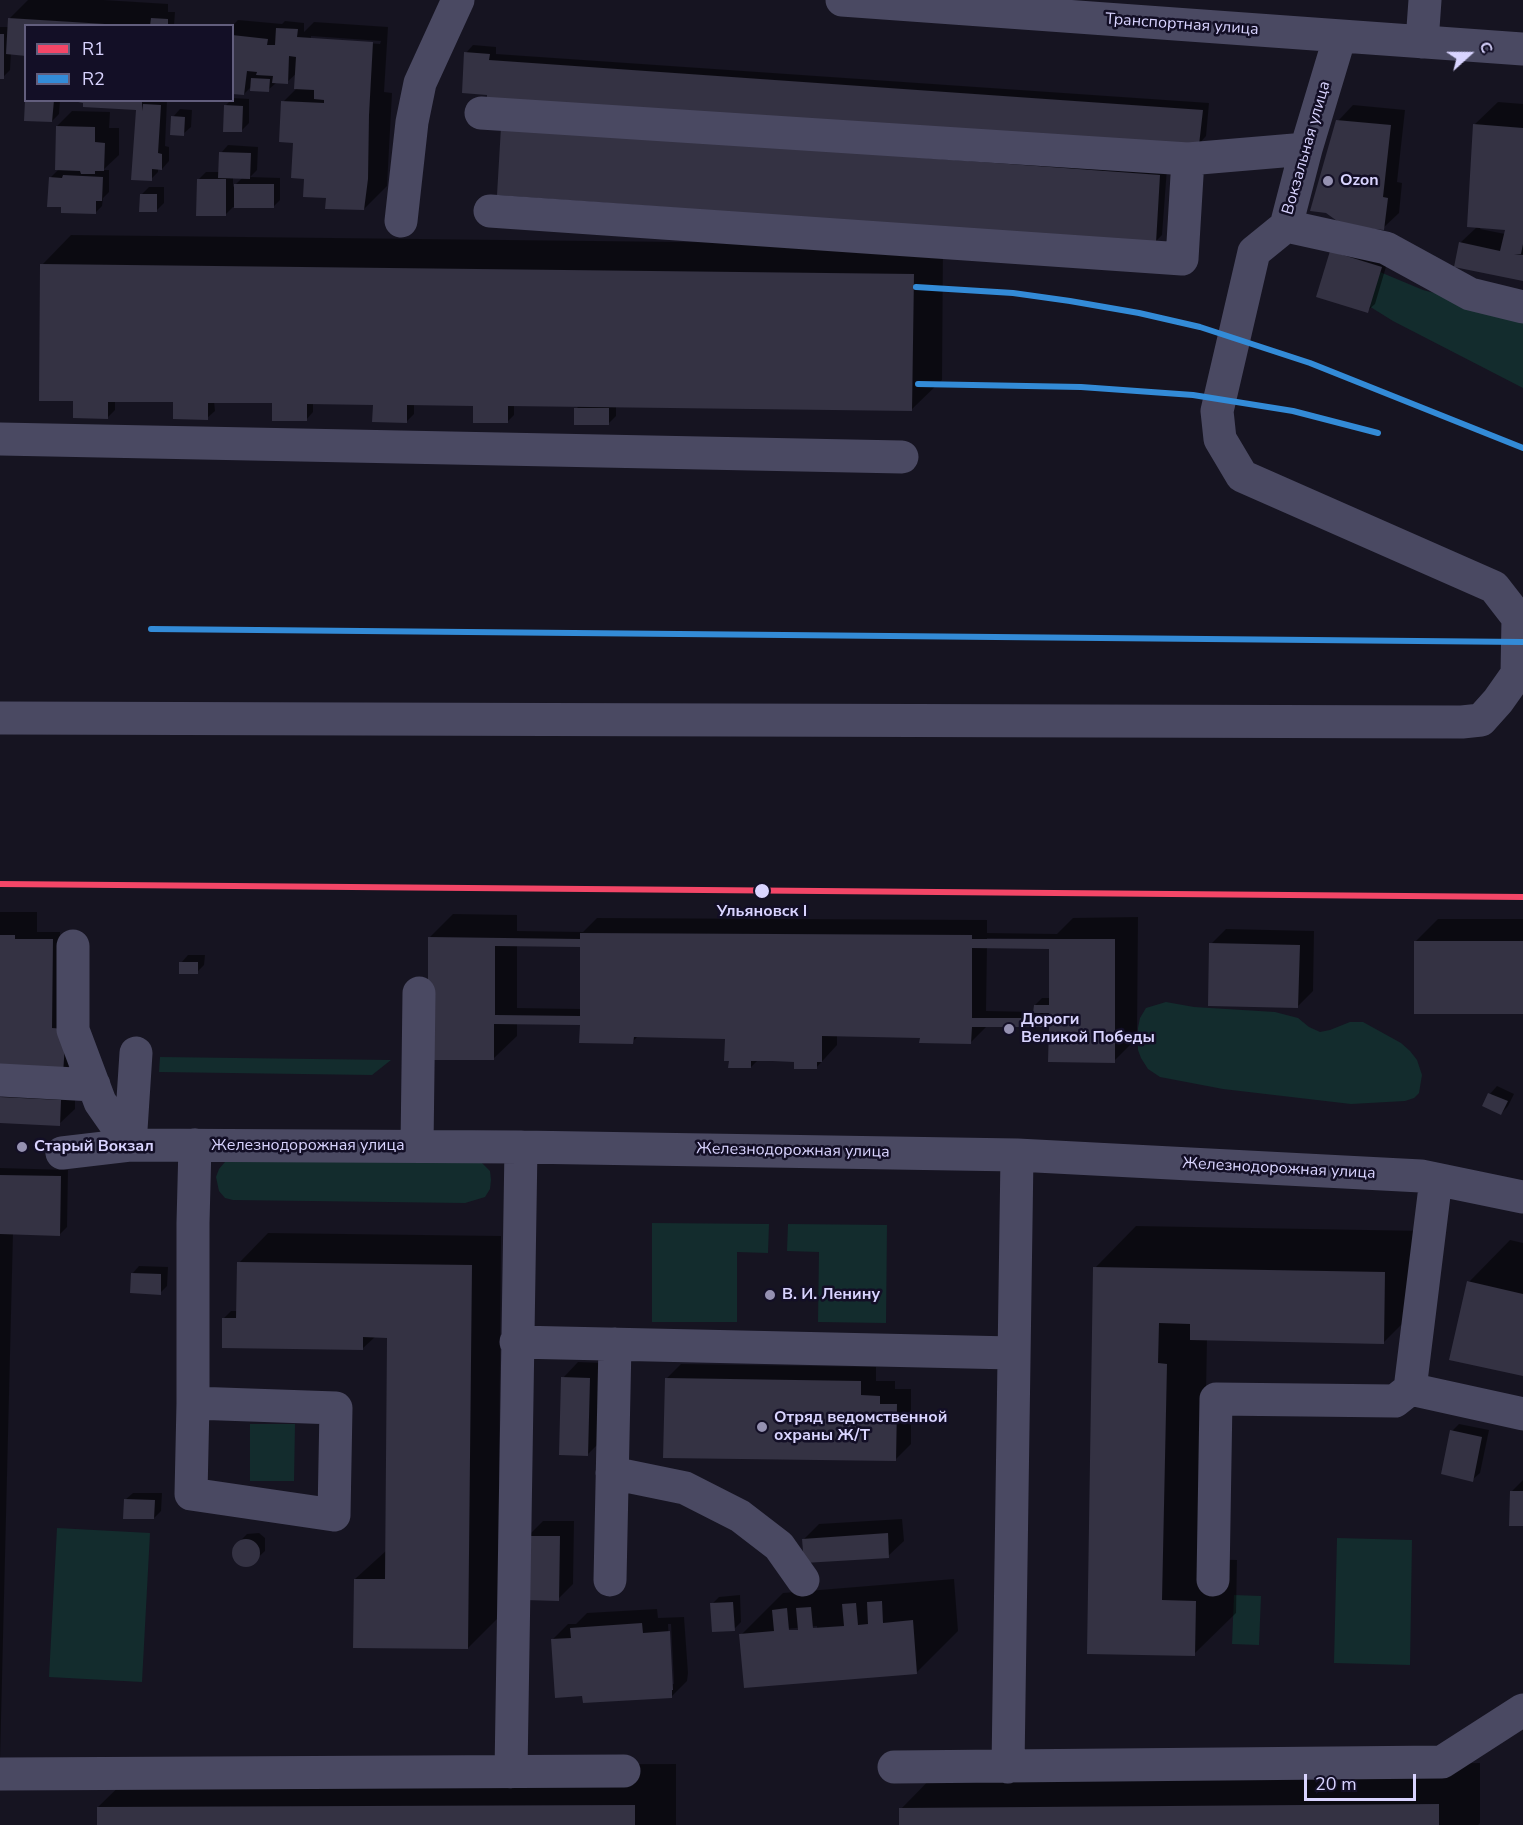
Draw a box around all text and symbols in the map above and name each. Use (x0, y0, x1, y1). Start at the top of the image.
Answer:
street label: Транспортная улица (1105, 10, 1259, 40)
legend (24, 24, 234, 102)
north arrow (1439, 24, 1499, 84)
text: R1 (82, 37, 105, 61)
text: С (1474, 39, 1498, 57)
text: R2 (82, 67, 105, 91)
street label: Вокзальная улица (1279, 79, 1335, 217)
place label: Ozon (1340, 171, 1379, 191)
marker: Ozon (1321, 174, 1335, 188)
marker: Ульяновск I (753, 882, 771, 900)
place label: Ульяновск I (717, 902, 807, 922)
place label: Дороги Великой Победы (1021, 1010, 1155, 1048)
marker: Дороги Великой Победы (1002, 1022, 1016, 1036)
street label: Железнодорожная улица (211, 1136, 405, 1156)
place label: Старый Вокзал (34, 1137, 154, 1157)
marker: Старый Вокзал (15, 1140, 29, 1154)
street label: Железнодорожная улица (696, 1140, 890, 1162)
street label: Железнодорожная улица (1182, 1154, 1376, 1184)
place label: В. И. Ленину (782, 1285, 880, 1305)
marker: В. И. Ленину (763, 1288, 777, 1302)
place label: Отряд ведомственной охраны Ж/Т (774, 1408, 947, 1446)
marker: Отряд ведомственной охраны Ж/Т (755, 1420, 769, 1434)
scale bar (1307, 1762, 1420, 1800)
text: 20 m (1315, 1772, 1357, 1796)

